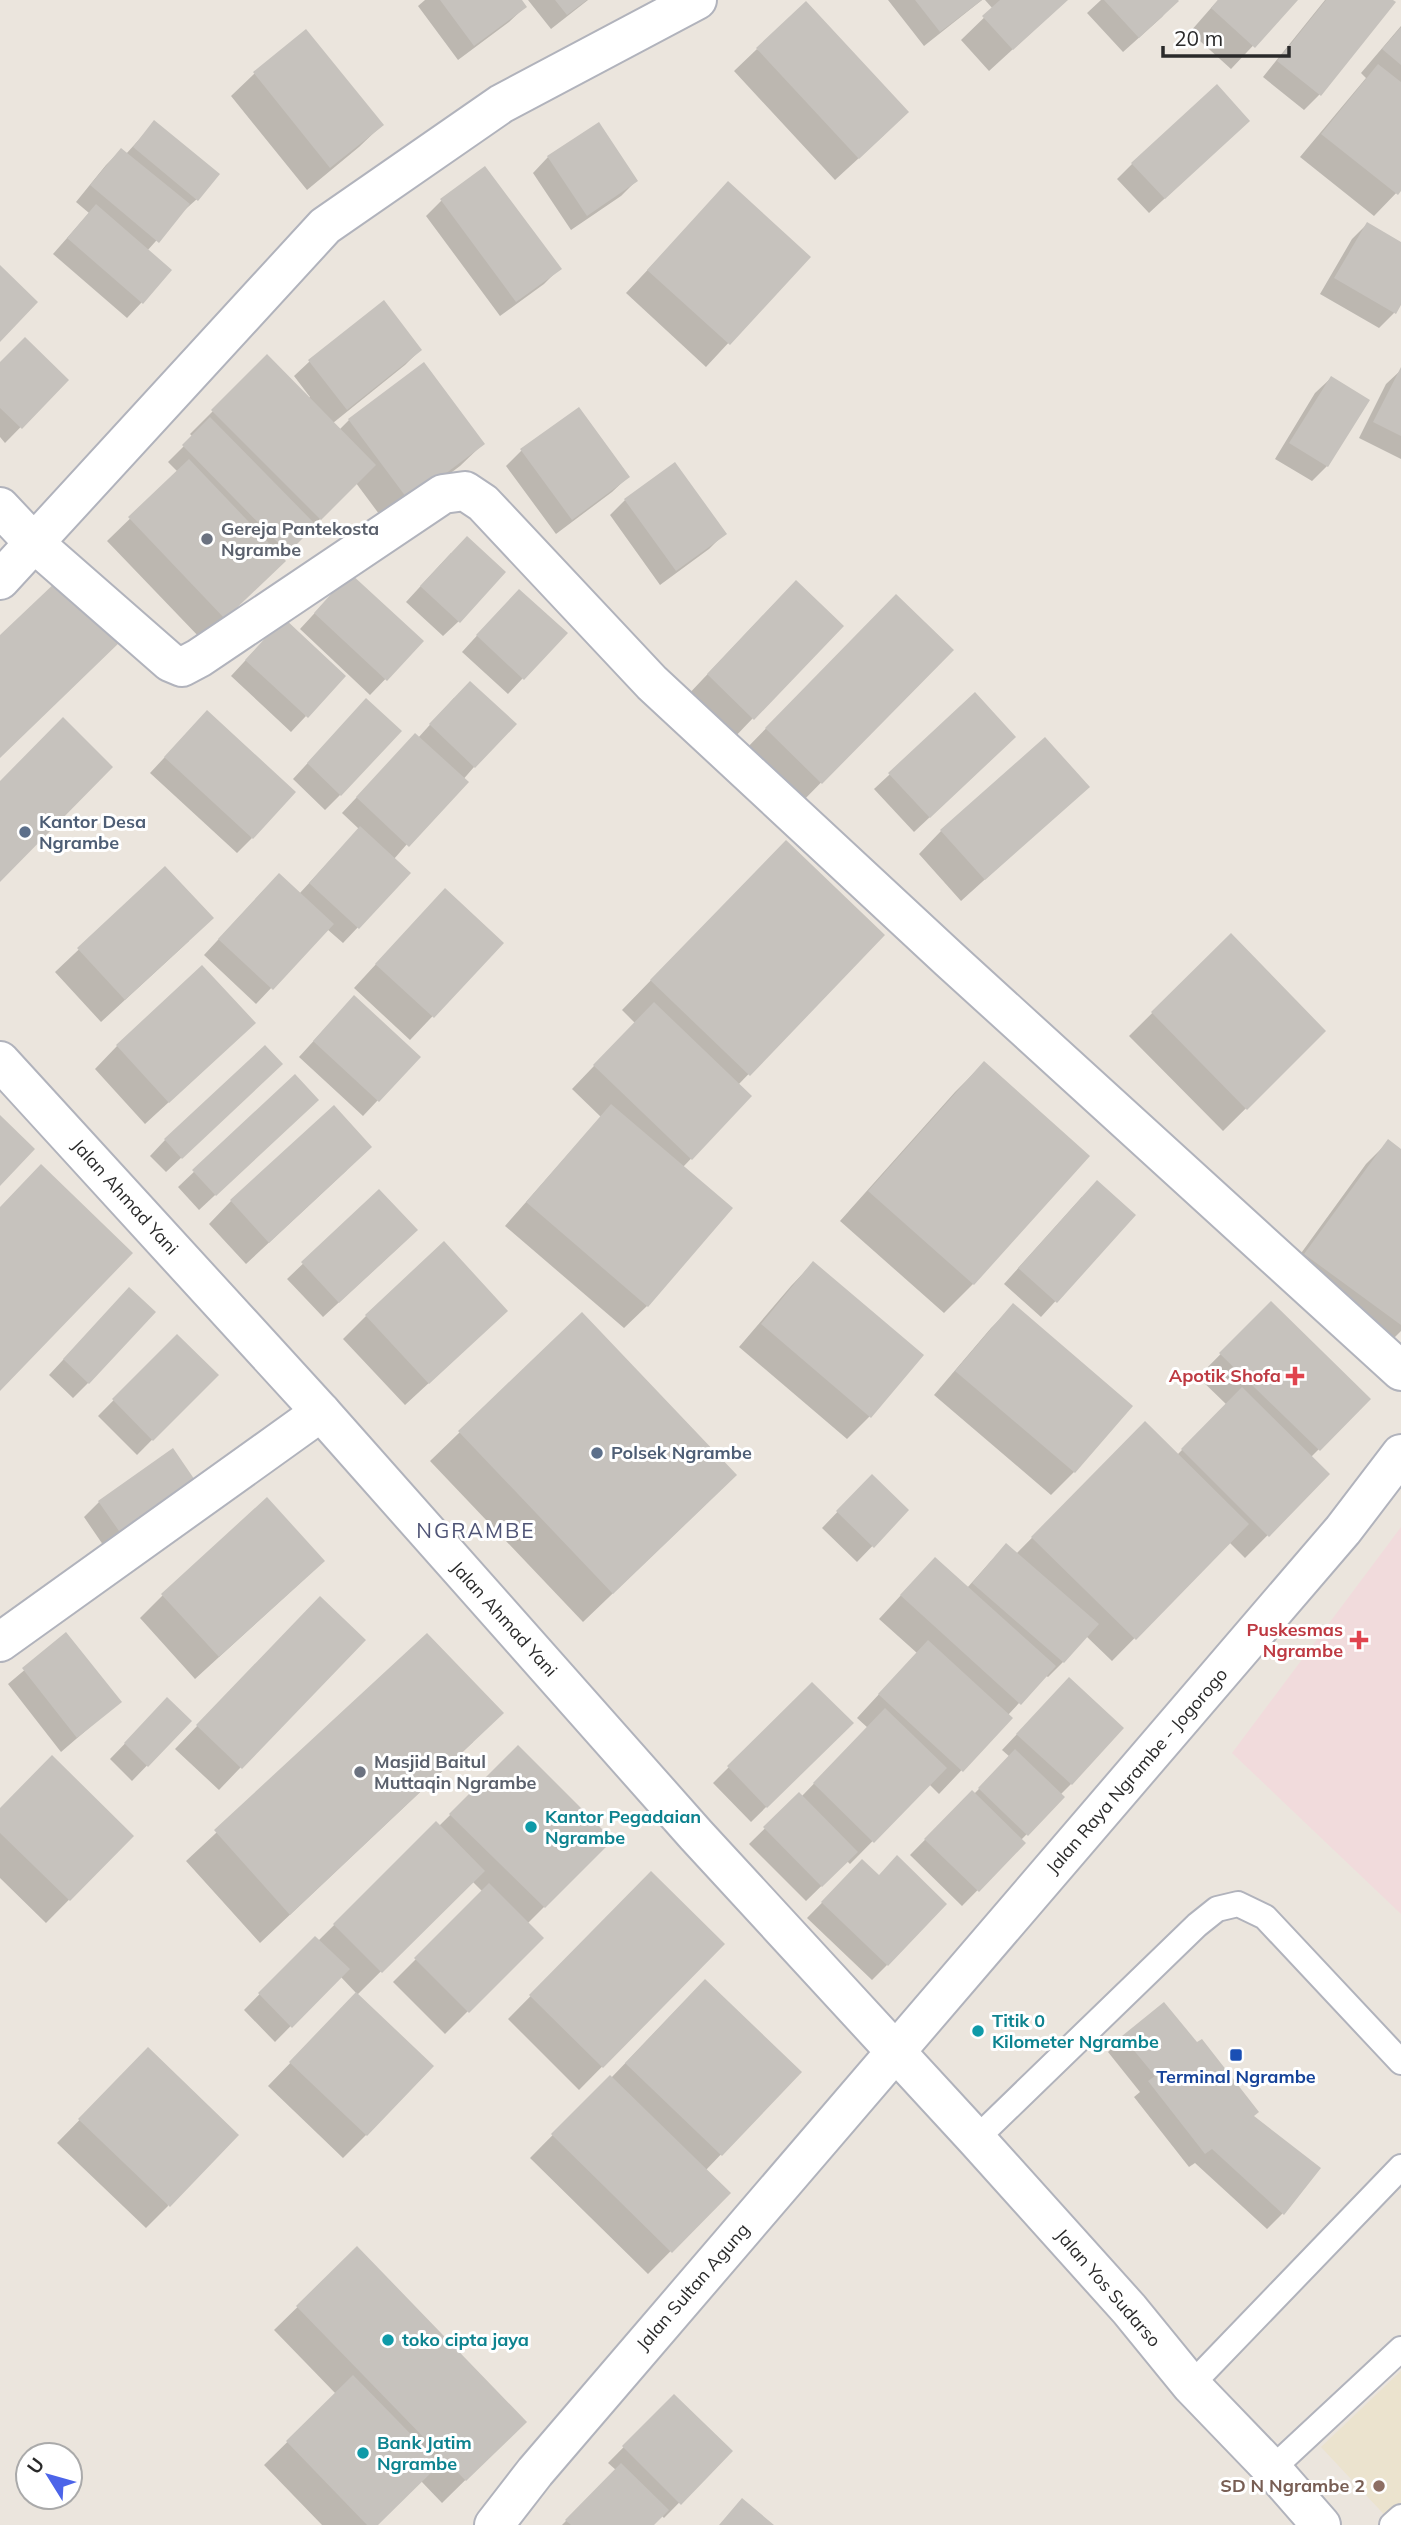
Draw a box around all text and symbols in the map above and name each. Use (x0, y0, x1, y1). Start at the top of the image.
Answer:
scale bar (1163, 14, 1289, 58)
text: 20 m (1174, 25, 1223, 51)
place label: Gereja Pantekosta Ngrambe (221, 517, 379, 561)
marker: Gereja Pantekosta Ngrambe (199, 531, 215, 547)
place label: Kantor Desa Ngrambe (39, 810, 146, 854)
marker: Kantor Desa Ngrambe (17, 824, 33, 840)
street label: Jalan Ahmad Yani (67, 1134, 183, 1259)
place label: Apotik Shofa (1169, 1364, 1281, 1387)
marker: Apotik Shofa (1287, 1368, 1303, 1384)
place label: Polsek Ngrambe (611, 1441, 752, 1464)
marker: Polsek Ngrambe (589, 1445, 605, 1461)
district label: NGRAMBE (416, 1517, 536, 1543)
street label: Jalan Ahmad Yani (446, 1556, 562, 1681)
place label: Puskesmas Ngrambe (1246, 1618, 1343, 1662)
marker: Puskesmas Ngrambe (1349, 1630, 1369, 1650)
street label: Jalan Raya Ngrambe - Jogorogo (1041, 1663, 1232, 1878)
place label: Masjid Baitul Muttaqin Ngrambe (374, 1750, 537, 1794)
marker: Masjid Baitul Muttaqin Ngrambe (352, 1764, 368, 1780)
place label: Kantor Pegadaian Ngrambe (545, 1805, 701, 1849)
marker: Kantor Pegadaian Ngrambe (523, 1819, 539, 1835)
place label: Titik 0 Kilometer Ngrambe (992, 2009, 1159, 2053)
marker: Titik 0 Kilometer Ngrambe (970, 2023, 986, 2039)
marker: Terminal Ngrambe (1228, 2047, 1244, 2063)
place label: Terminal Ngrambe (1156, 2065, 1316, 2088)
street label: Jalan Sultan Agung (631, 2218, 754, 2355)
street label: Jalan Yos Sudarso (1051, 2224, 1166, 2352)
place label: toko cipta jaya (402, 2328, 529, 2351)
marker: toko cipta jaya (380, 2332, 396, 2348)
place label: Bank Jatim Ngrambe (377, 2431, 472, 2475)
north arrow (14, 2441, 84, 2511)
marker: Bank Jatim Ngrambe (355, 2445, 371, 2461)
text: U (22, 2453, 49, 2479)
place label: SD N Ngrambe 2 (1220, 2474, 1365, 2497)
marker: SD N Ngrambe 2 (1371, 2478, 1387, 2494)

